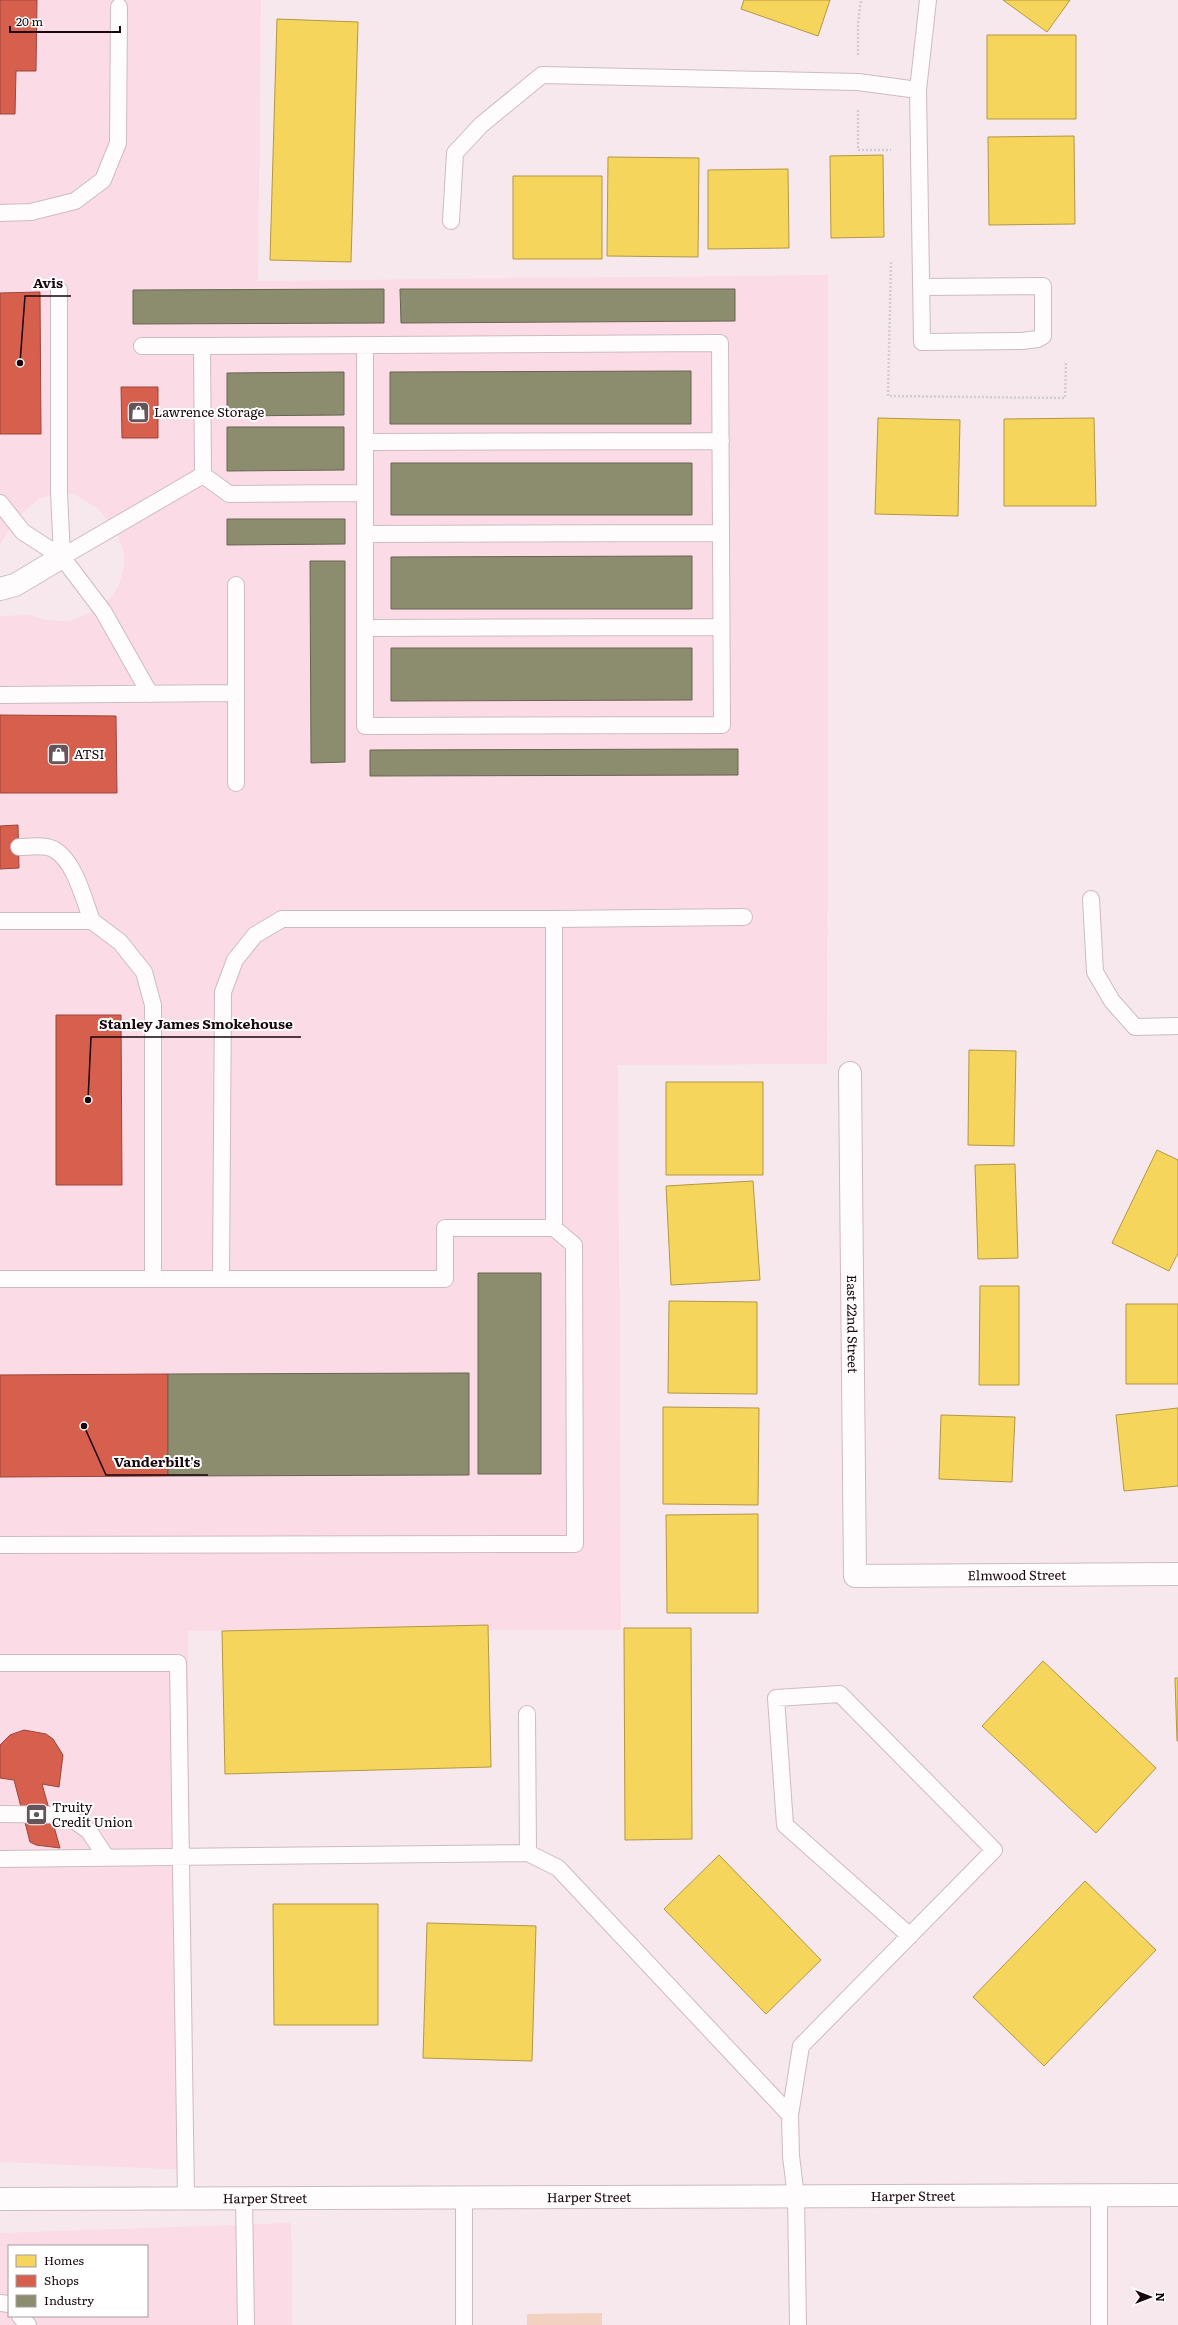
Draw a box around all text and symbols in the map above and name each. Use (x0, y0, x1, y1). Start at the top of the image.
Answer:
scale bar (10, 8, 120, 34)
text: 20 m (16, 12, 43, 30)
callout: Avis (25, 270, 71, 296)
text: Avis (33, 272, 63, 292)
shop icon: Lawrence Storage (126, 399, 152, 425)
place label: Lawrence Storage (154, 402, 264, 421)
shop icon: ATSI (45, 741, 71, 767)
place label: ATSI (74, 744, 105, 763)
callout: Stanley James Smokehouse (91, 1011, 301, 1037)
text: Stanley James Smokehouse (99, 1013, 293, 1033)
street label: East 22nd Street (843, 1275, 863, 1374)
callout: Vanderbilt's (106, 1449, 208, 1475)
text: Vanderbilt's (114, 1451, 200, 1471)
street label: Elmwood Street (968, 1565, 1067, 1584)
place label: Truity Credit Union (52, 1797, 133, 1831)
bank icon: Truity Credit Union (24, 1801, 50, 1827)
street label: Harper Street (871, 2186, 956, 2205)
street label: Harper Street (547, 2187, 632, 2206)
street label: Harper Street (223, 2188, 308, 2207)
legend (8, 2245, 148, 2317)
text: Homes (44, 2251, 84, 2269)
text: Shops (44, 2271, 79, 2289)
north arrow (1130, 2277, 1170, 2317)
text: Industry (44, 2291, 94, 2309)
text: N (1153, 2292, 1169, 2302)

